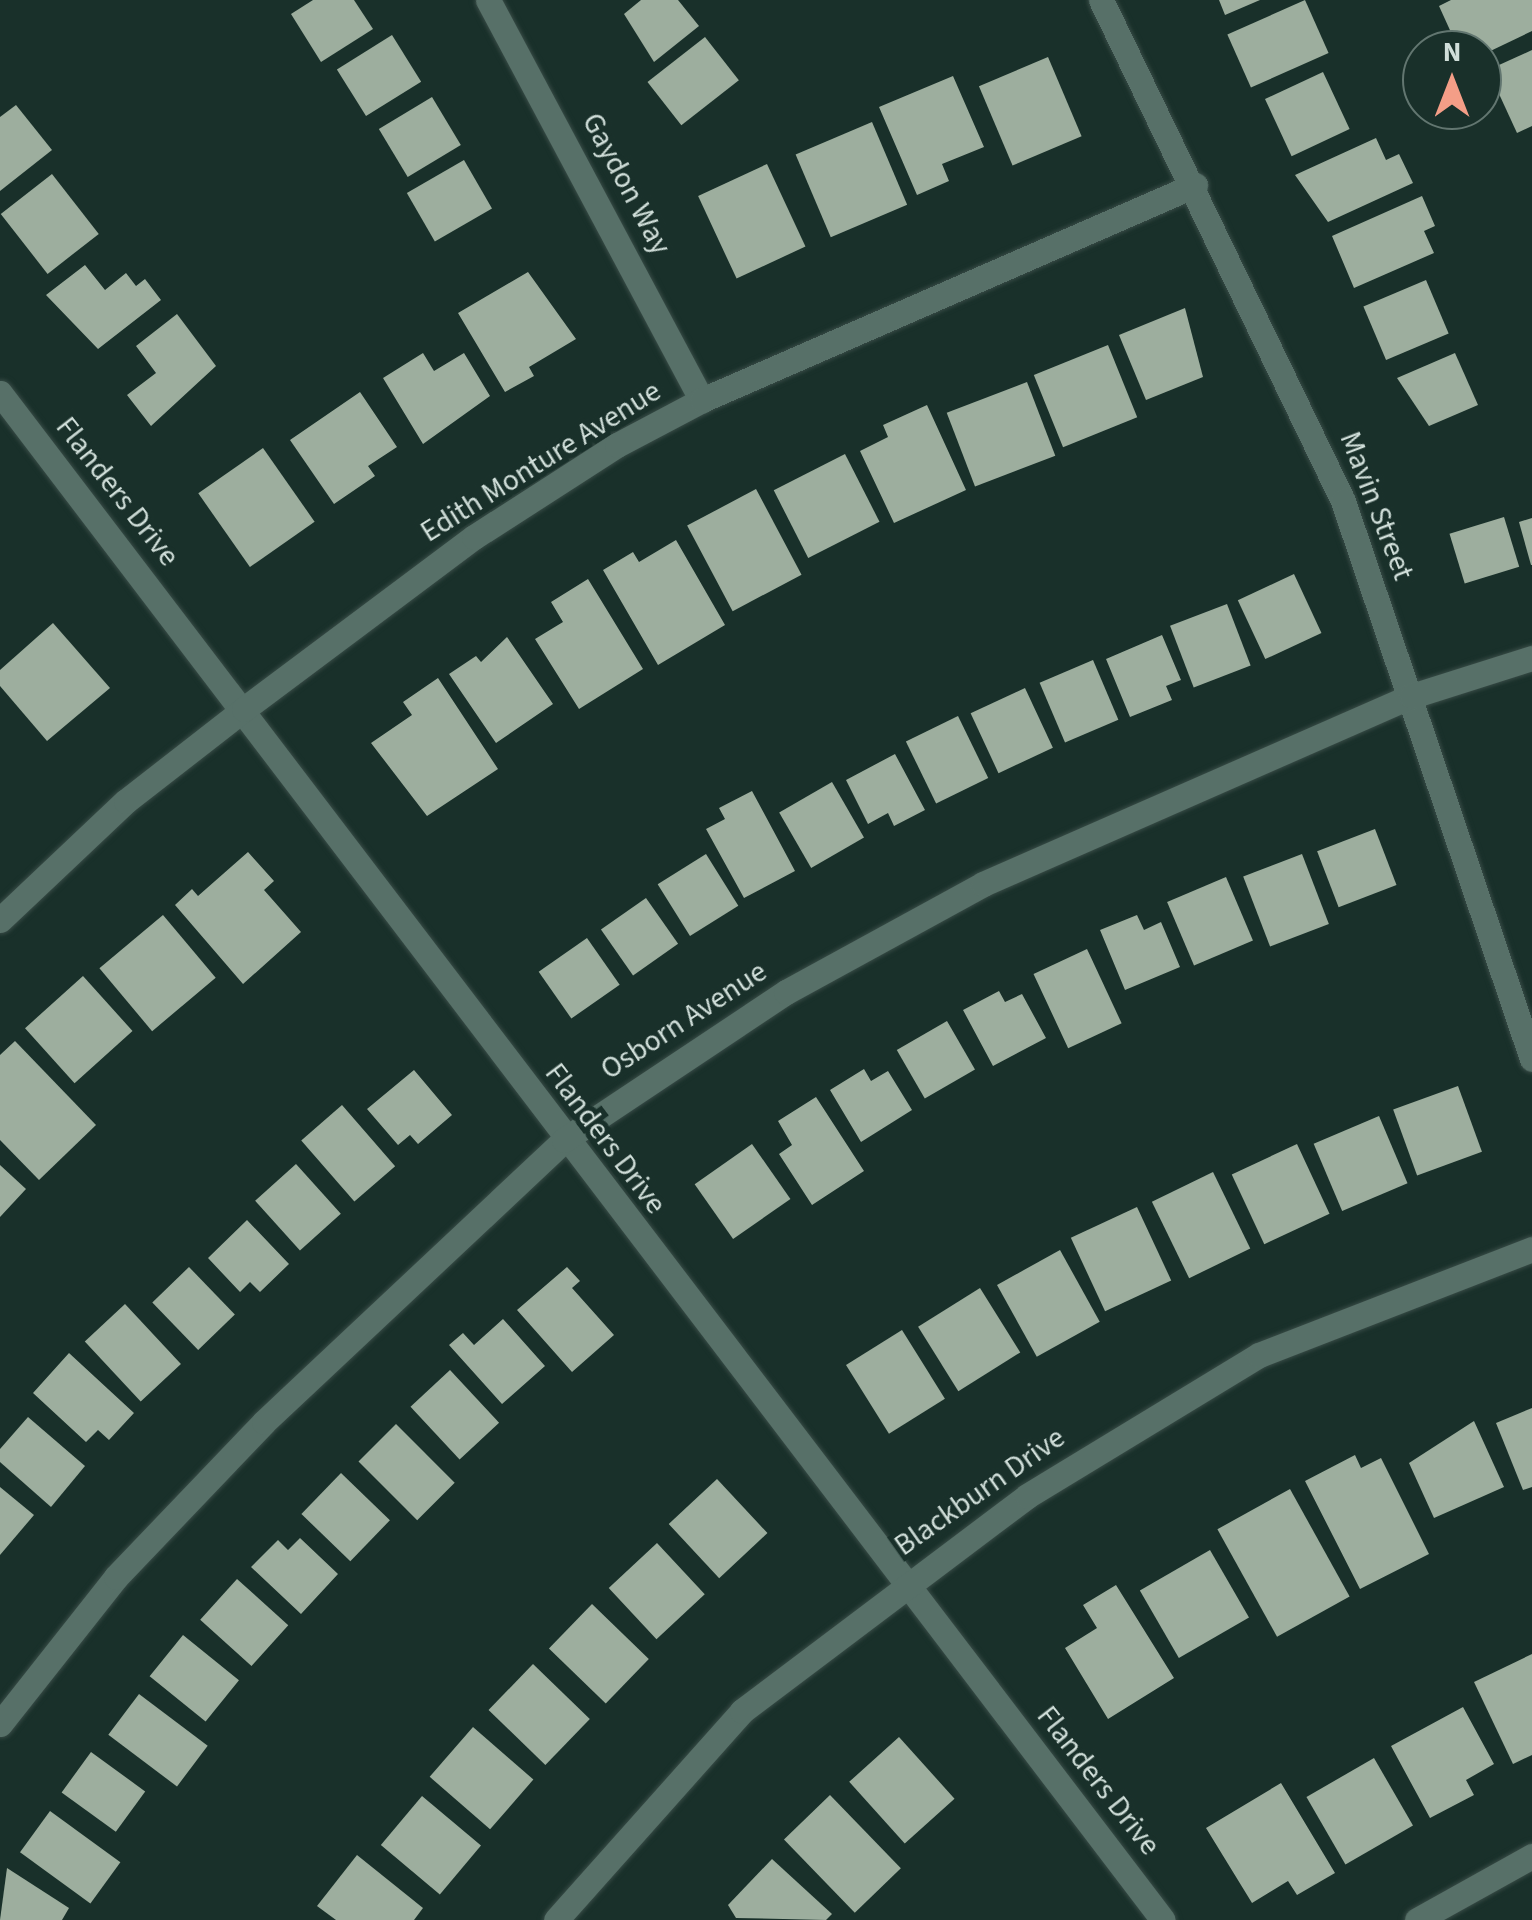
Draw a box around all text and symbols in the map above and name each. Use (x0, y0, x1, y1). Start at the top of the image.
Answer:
north arrow (1402, 30, 1502, 130)
text: N (1443, 32, 1461, 72)
street label: Gaydon Way (574, 107, 678, 261)
street label: Edith Monture Avenue (414, 374, 668, 550)
street label: Flanders Drive (48, 410, 186, 574)
street label: Mavin Street (1331, 427, 1421, 585)
street label: Osborn Avenue (594, 954, 774, 1088)
street label: Flanders Drive (537, 1057, 673, 1221)
street label: Blackburn Drive (888, 1420, 1072, 1564)
street label: Flanders Drive (1029, 1699, 1167, 1863)

